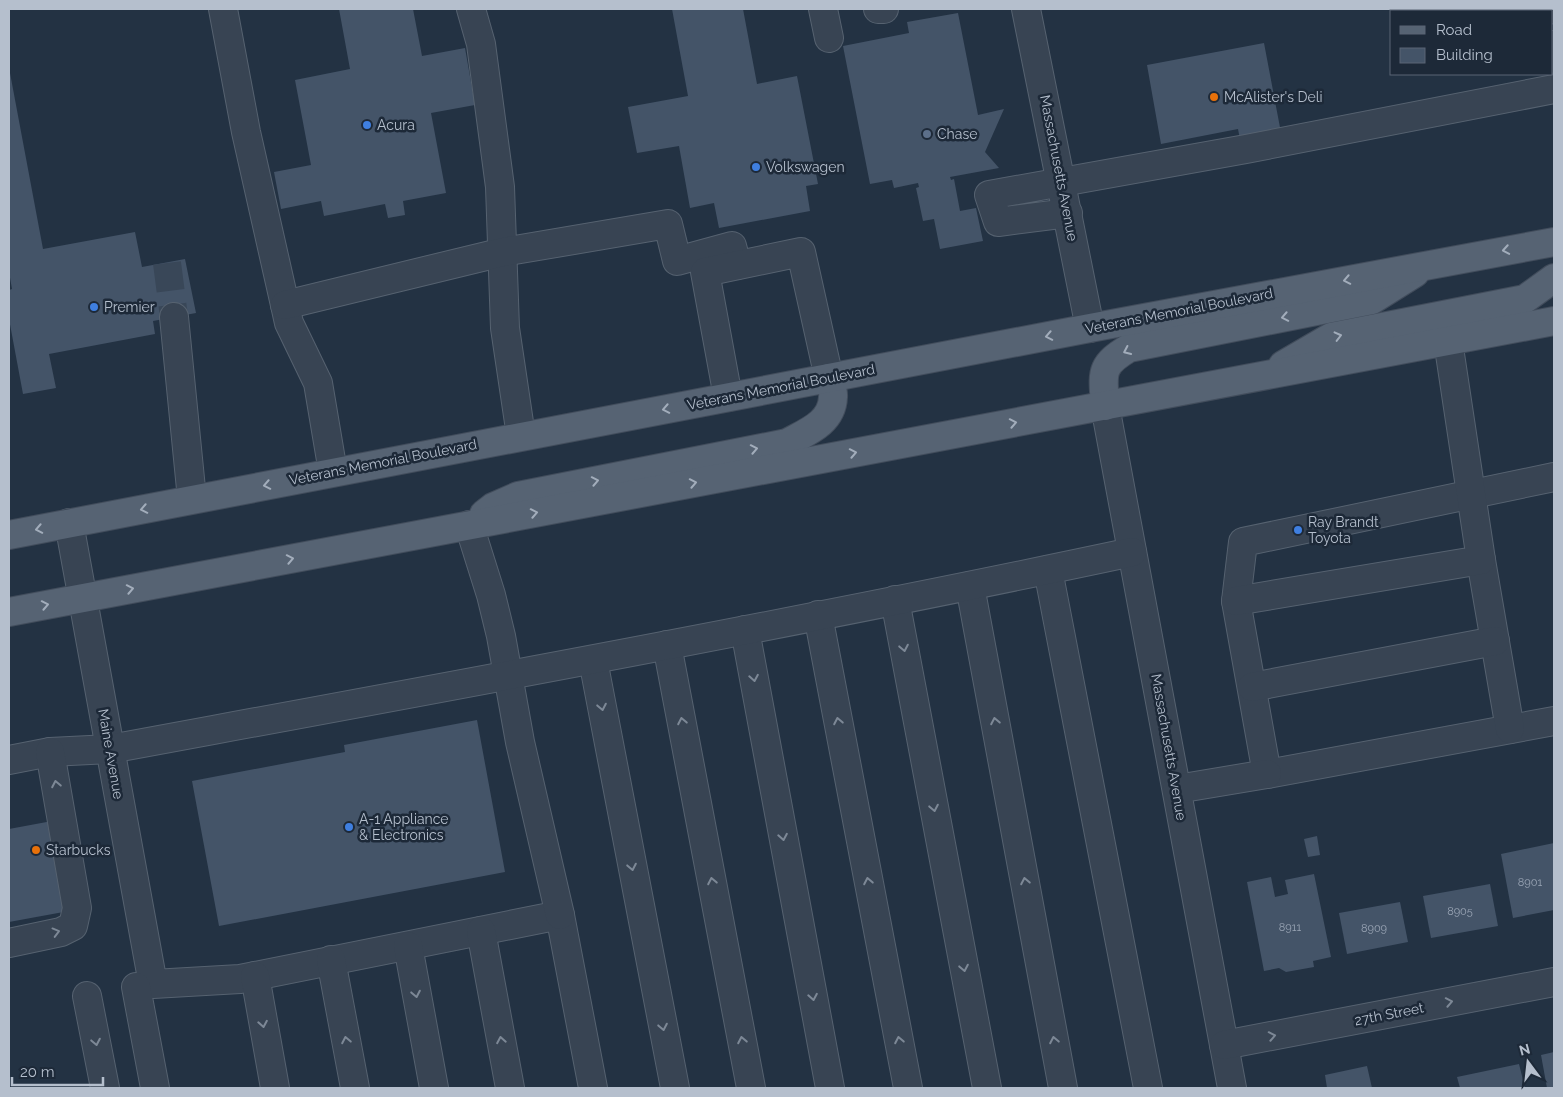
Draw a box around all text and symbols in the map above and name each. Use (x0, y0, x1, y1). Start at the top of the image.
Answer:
legend (1390, 10, 1553, 75)
text: Road (1436, 21, 1472, 39)
text: Building (1436, 46, 1493, 64)
place label: McAlister's Deli (1224, 89, 1323, 105)
marker: McAlister's Deli (1208, 91, 1220, 103)
street label: Massachusetts Avenue (1037, 94, 1081, 242)
place label: Acura (377, 117, 415, 133)
marker: Acura (361, 119, 373, 131)
place label: Chase (937, 126, 977, 142)
marker: Chase (921, 128, 933, 140)
place label: Volkswagen (766, 159, 845, 175)
marker: Volkswagen (750, 161, 762, 173)
one-way arrow (1502, 245, 1511, 255)
one-way arrow (1342, 274, 1351, 285)
street label: Veterans Memorial Boulevard (1084, 285, 1274, 337)
place label: Premier (104, 299, 155, 315)
marker: Premier (88, 301, 100, 313)
one-way arrow (1281, 312, 1290, 322)
one-way arrow (1045, 330, 1054, 341)
one-way arrow (1334, 331, 1342, 342)
one-way arrow (1123, 344, 1132, 354)
street label: Veterans Memorial Boulevard (686, 361, 876, 413)
one-way arrow (662, 403, 670, 413)
one-way arrow (1008, 419, 1017, 429)
street label: Veterans Memorial Boulevard (288, 436, 478, 488)
one-way arrow (750, 444, 759, 455)
one-way arrow (849, 449, 858, 459)
one-way arrow (591, 476, 599, 486)
one-way arrow (263, 479, 271, 489)
one-way arrow (689, 479, 698, 489)
one-way arrow (140, 503, 149, 513)
one-way arrow (529, 509, 538, 519)
place label: Ray Brandt Toyota (1308, 514, 1379, 546)
one-way arrow (34, 523, 43, 533)
marker: Ray Brandt Toyota (1292, 524, 1304, 536)
one-way arrow (285, 554, 294, 565)
one-way arrow (126, 585, 134, 595)
one-way arrow (41, 601, 50, 611)
one-way arrow (898, 644, 908, 653)
street label: Massachusetts Avenue (1148, 672, 1190, 822)
one-way arrow (748, 673, 758, 682)
one-way arrow (596, 703, 606, 712)
street label: Maine Avenue (95, 708, 127, 800)
one-way arrow (990, 716, 1001, 725)
one-way arrow (677, 717, 687, 725)
one-way arrow (833, 717, 844, 725)
one-way arrow (52, 779, 62, 788)
one-way arrow (928, 804, 938, 812)
place label: A-1 Appliance & Electronics (359, 811, 449, 843)
marker: A-1 Appliance & Electronics (343, 821, 355, 833)
one-way arrow (778, 833, 788, 842)
place label: Starbucks (46, 842, 111, 858)
marker: Starbucks (30, 844, 42, 856)
one-way arrow (627, 863, 637, 871)
one-way arrow (707, 876, 718, 885)
one-way arrow (864, 876, 874, 885)
one-way arrow (1020, 876, 1030, 885)
house number: 8901 (1518, 876, 1542, 889)
house number: 8905 (1447, 905, 1473, 918)
house number: 8911 (1279, 921, 1301, 934)
house number: 8909 (1361, 922, 1387, 935)
one-way arrow (52, 928, 60, 938)
one-way arrow (958, 963, 969, 972)
one-way arrow (411, 989, 421, 998)
one-way arrow (807, 993, 817, 1002)
one-way arrow (1444, 998, 1453, 1008)
street label: 27th Street (1353, 999, 1425, 1029)
one-way arrow (258, 1019, 268, 1028)
one-way arrow (657, 1022, 667, 1031)
one-way arrow (1267, 1031, 1276, 1041)
one-way arrow (341, 1036, 352, 1045)
one-way arrow (496, 1036, 506, 1045)
one-way arrow (738, 1036, 748, 1045)
one-way arrow (894, 1036, 904, 1045)
one-way arrow (1050, 1036, 1060, 1045)
one-way arrow (91, 1037, 101, 1046)
north arrow (1503, 1037, 1553, 1087)
text: N (1517, 1040, 1532, 1059)
scale bar (12, 1054, 104, 1086)
text: 20 m (20, 1063, 55, 1081)

